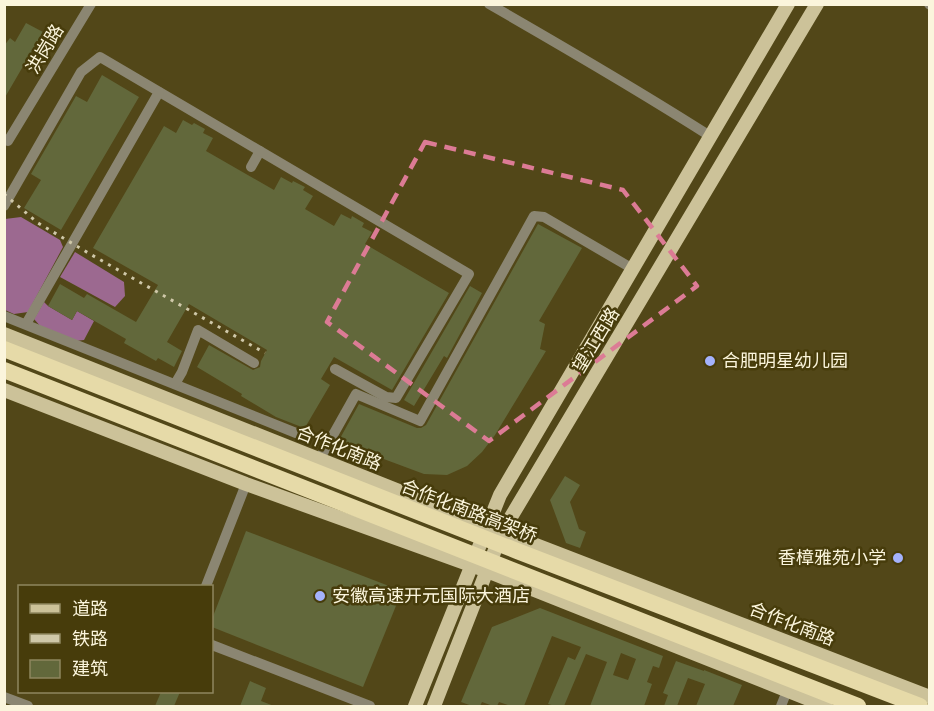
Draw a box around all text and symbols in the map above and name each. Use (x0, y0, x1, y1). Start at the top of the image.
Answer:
street label: 洪岗路 (22, 20, 68, 78)
street label: 望江西路 (568, 303, 624, 377)
place label: 合肥明星幼儿园 (722, 350, 848, 372)
marker: 合肥明星幼儿园 (703, 354, 717, 368)
street label: 合作化南路 (293, 421, 385, 475)
street label: 合作化南路高架桥 (398, 475, 540, 547)
place label: 香樟雅苑小学 (778, 547, 886, 569)
marker: 香樟雅苑小学 (891, 551, 905, 565)
legend (18, 585, 213, 693)
place label: 安徽高速开元国际大酒店 (332, 585, 530, 607)
marker: 安徽高速开元国际大酒店 (313, 589, 327, 603)
text: 道路 (72, 598, 108, 620)
street label: 合作化南路 (746, 598, 838, 650)
text: 铁路 (72, 628, 108, 650)
text: 建筑 (72, 658, 108, 680)

